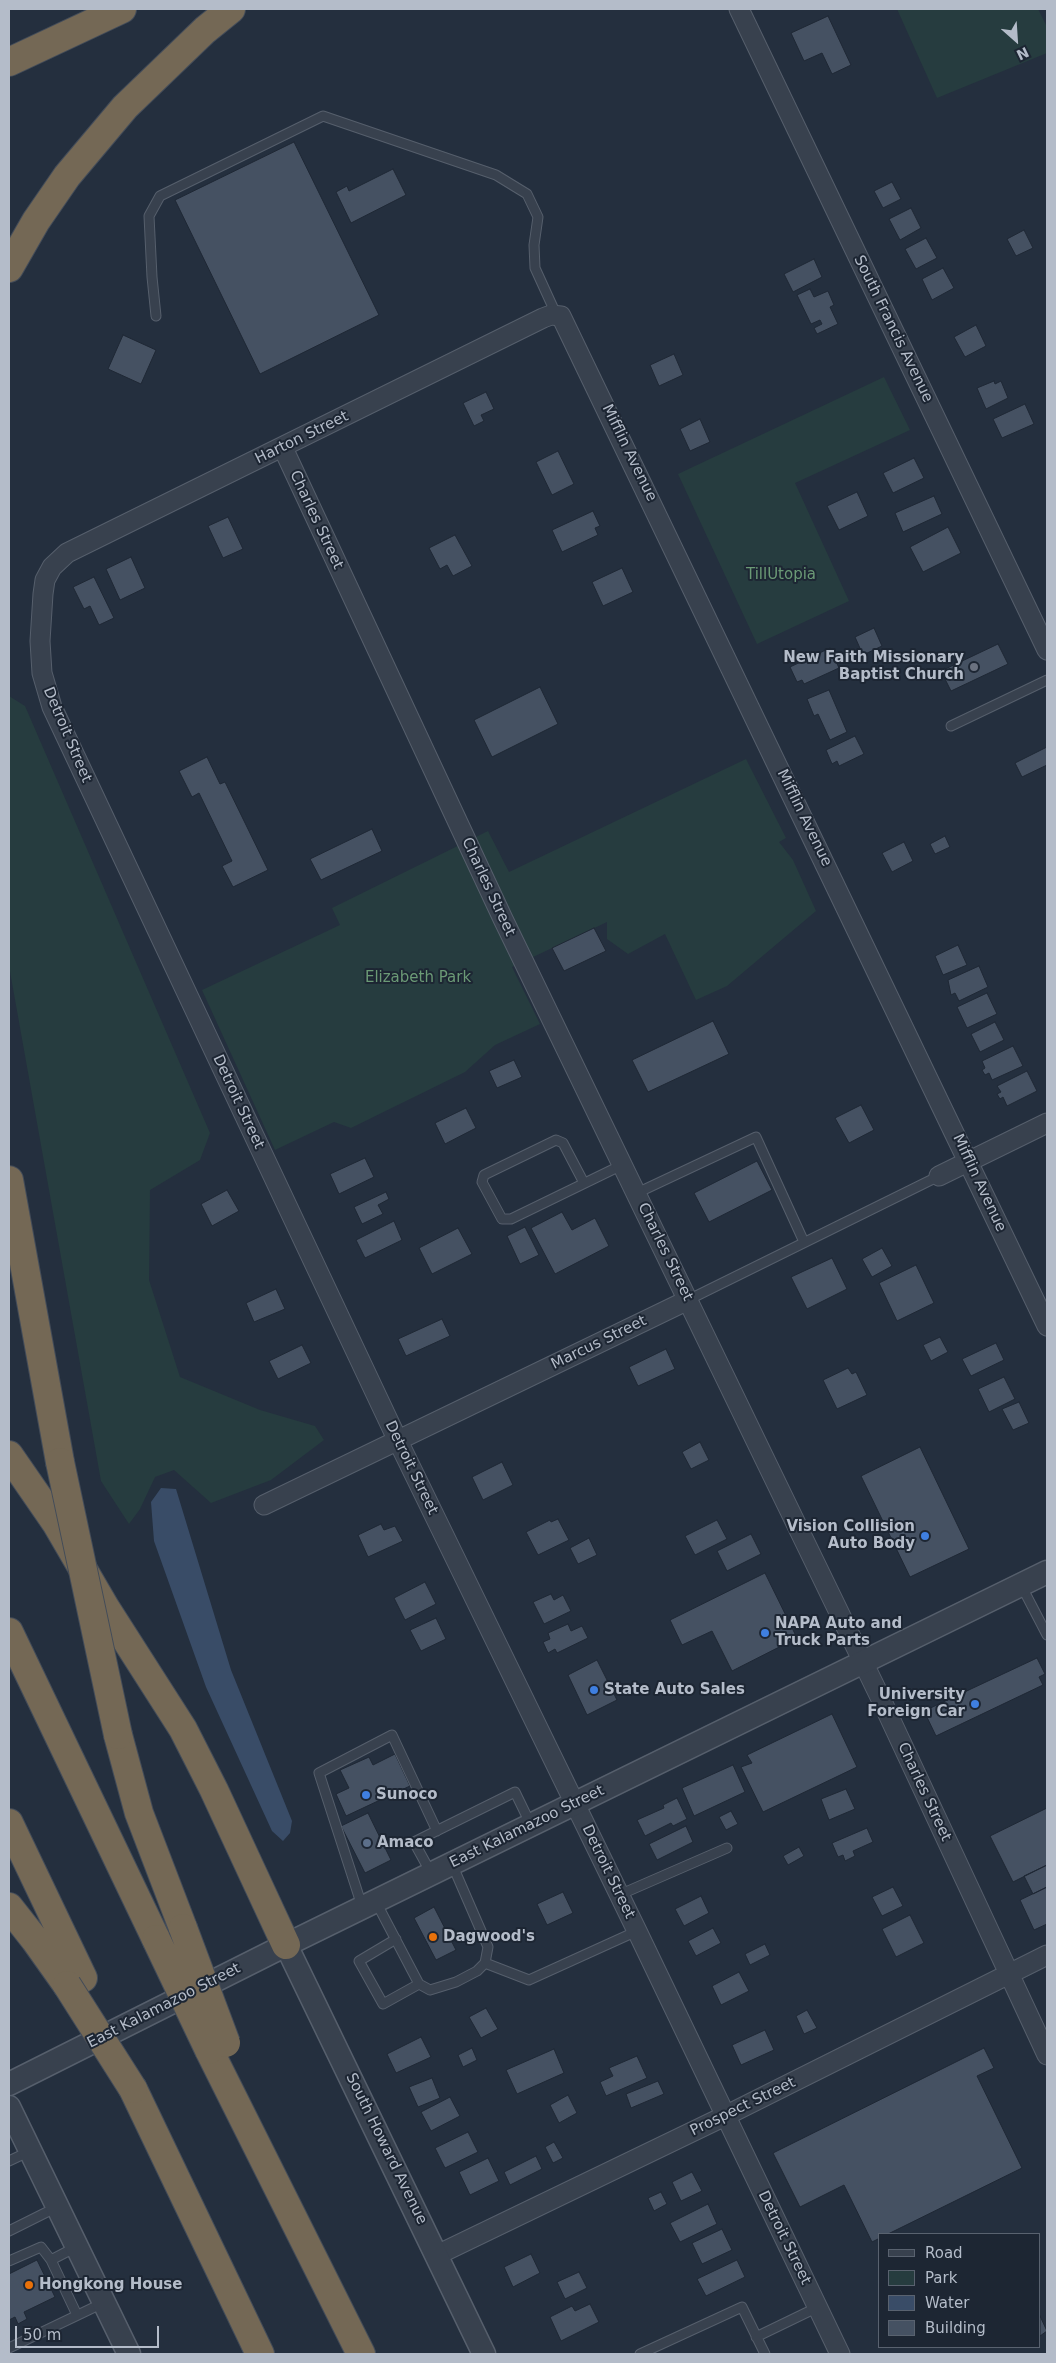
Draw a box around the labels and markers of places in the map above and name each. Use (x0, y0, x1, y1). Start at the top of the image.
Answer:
place label: New Faith Missionary Baptist Church (783, 649, 964, 684)
marker: New Faith Missionary Baptist Church (968, 661, 980, 673)
place label: Vision Collision Auto Body (786, 1518, 915, 1553)
marker: Vision Collision Auto Body (919, 1530, 931, 1542)
place label: NAPA Auto and Truck Parts (775, 1615, 902, 1650)
marker: NAPA Auto and Truck Parts (759, 1627, 771, 1639)
place label: State Auto Sales (604, 1681, 745, 1699)
marker: State Auto Sales (588, 1684, 600, 1696)
place label: University Foreign Car (867, 1686, 965, 1721)
marker: University Foreign Car (969, 1698, 981, 1710)
place label: Sunoco (376, 1786, 438, 1804)
marker: Sunoco (360, 1789, 372, 1801)
place label: Amaco (377, 1834, 434, 1852)
marker: Amaco (361, 1837, 373, 1849)
place label: Dagwood's (443, 1928, 535, 1946)
marker: Dagwood's (427, 1931, 439, 1943)
place label: Hongkong House (39, 2276, 182, 2294)
marker: Hongkong House (23, 2279, 35, 2291)

